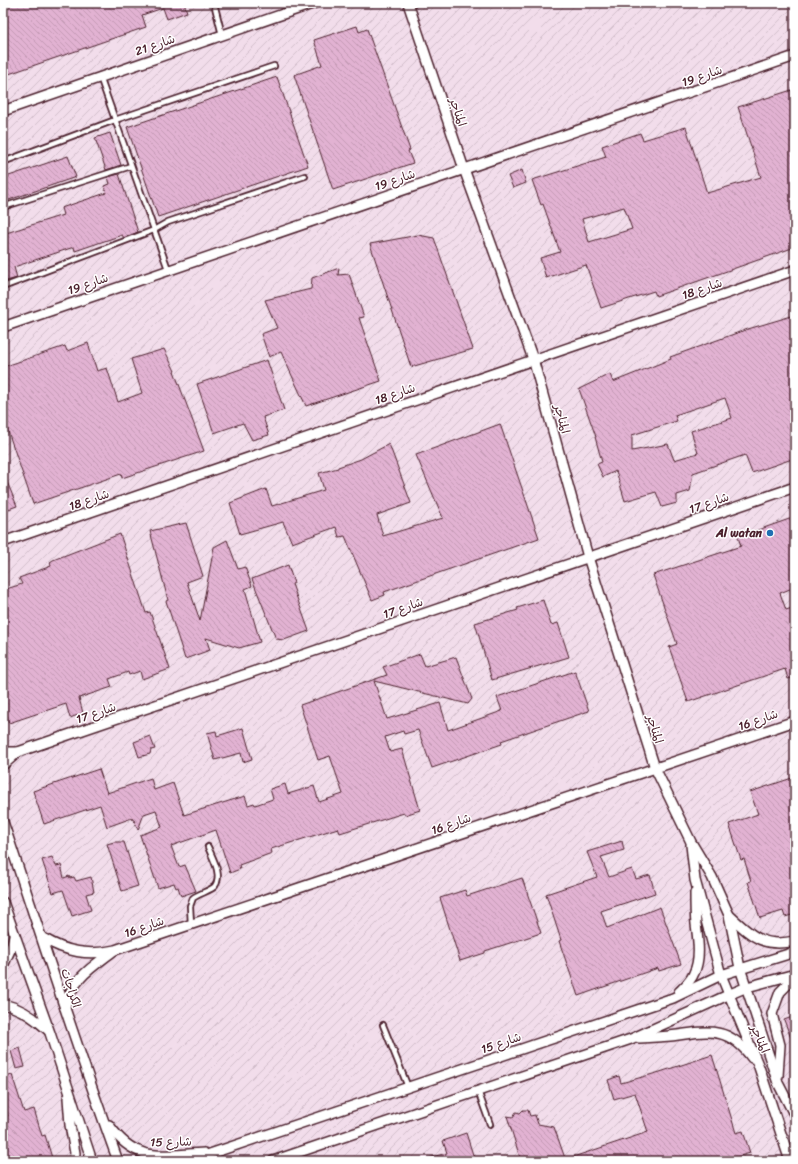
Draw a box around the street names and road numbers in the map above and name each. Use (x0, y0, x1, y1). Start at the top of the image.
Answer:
street label: شارع 21 (132, 28, 178, 62)
street label: شارع 19 (679, 59, 725, 93)
street label: المناجر (442, 94, 473, 130)
street label: شارع 19 (372, 163, 418, 197)
street label: شارع 19 (65, 267, 111, 301)
street label: شارع 18 (679, 272, 725, 306)
street label: شارع 18 (372, 377, 418, 411)
street label: المناجر (547, 401, 576, 436)
street label: شارع 18 (66, 483, 112, 517)
street label: شارع 17 (686, 486, 732, 520)
street label: شارع 17 (380, 591, 426, 625)
street label: شارع 17 (73, 696, 119, 730)
street label: شارع 16 (735, 703, 781, 737)
street label: المناجر (640, 711, 670, 746)
street label: شارع 16 (428, 807, 474, 841)
street label: شارع 16 (121, 910, 167, 944)
street label: الكراجات (54, 965, 88, 1011)
street label: المناجر (744, 1020, 776, 1057)
street label: شارع 15 (478, 1026, 524, 1060)
street label: شارع 15 (150, 1131, 192, 1153)

